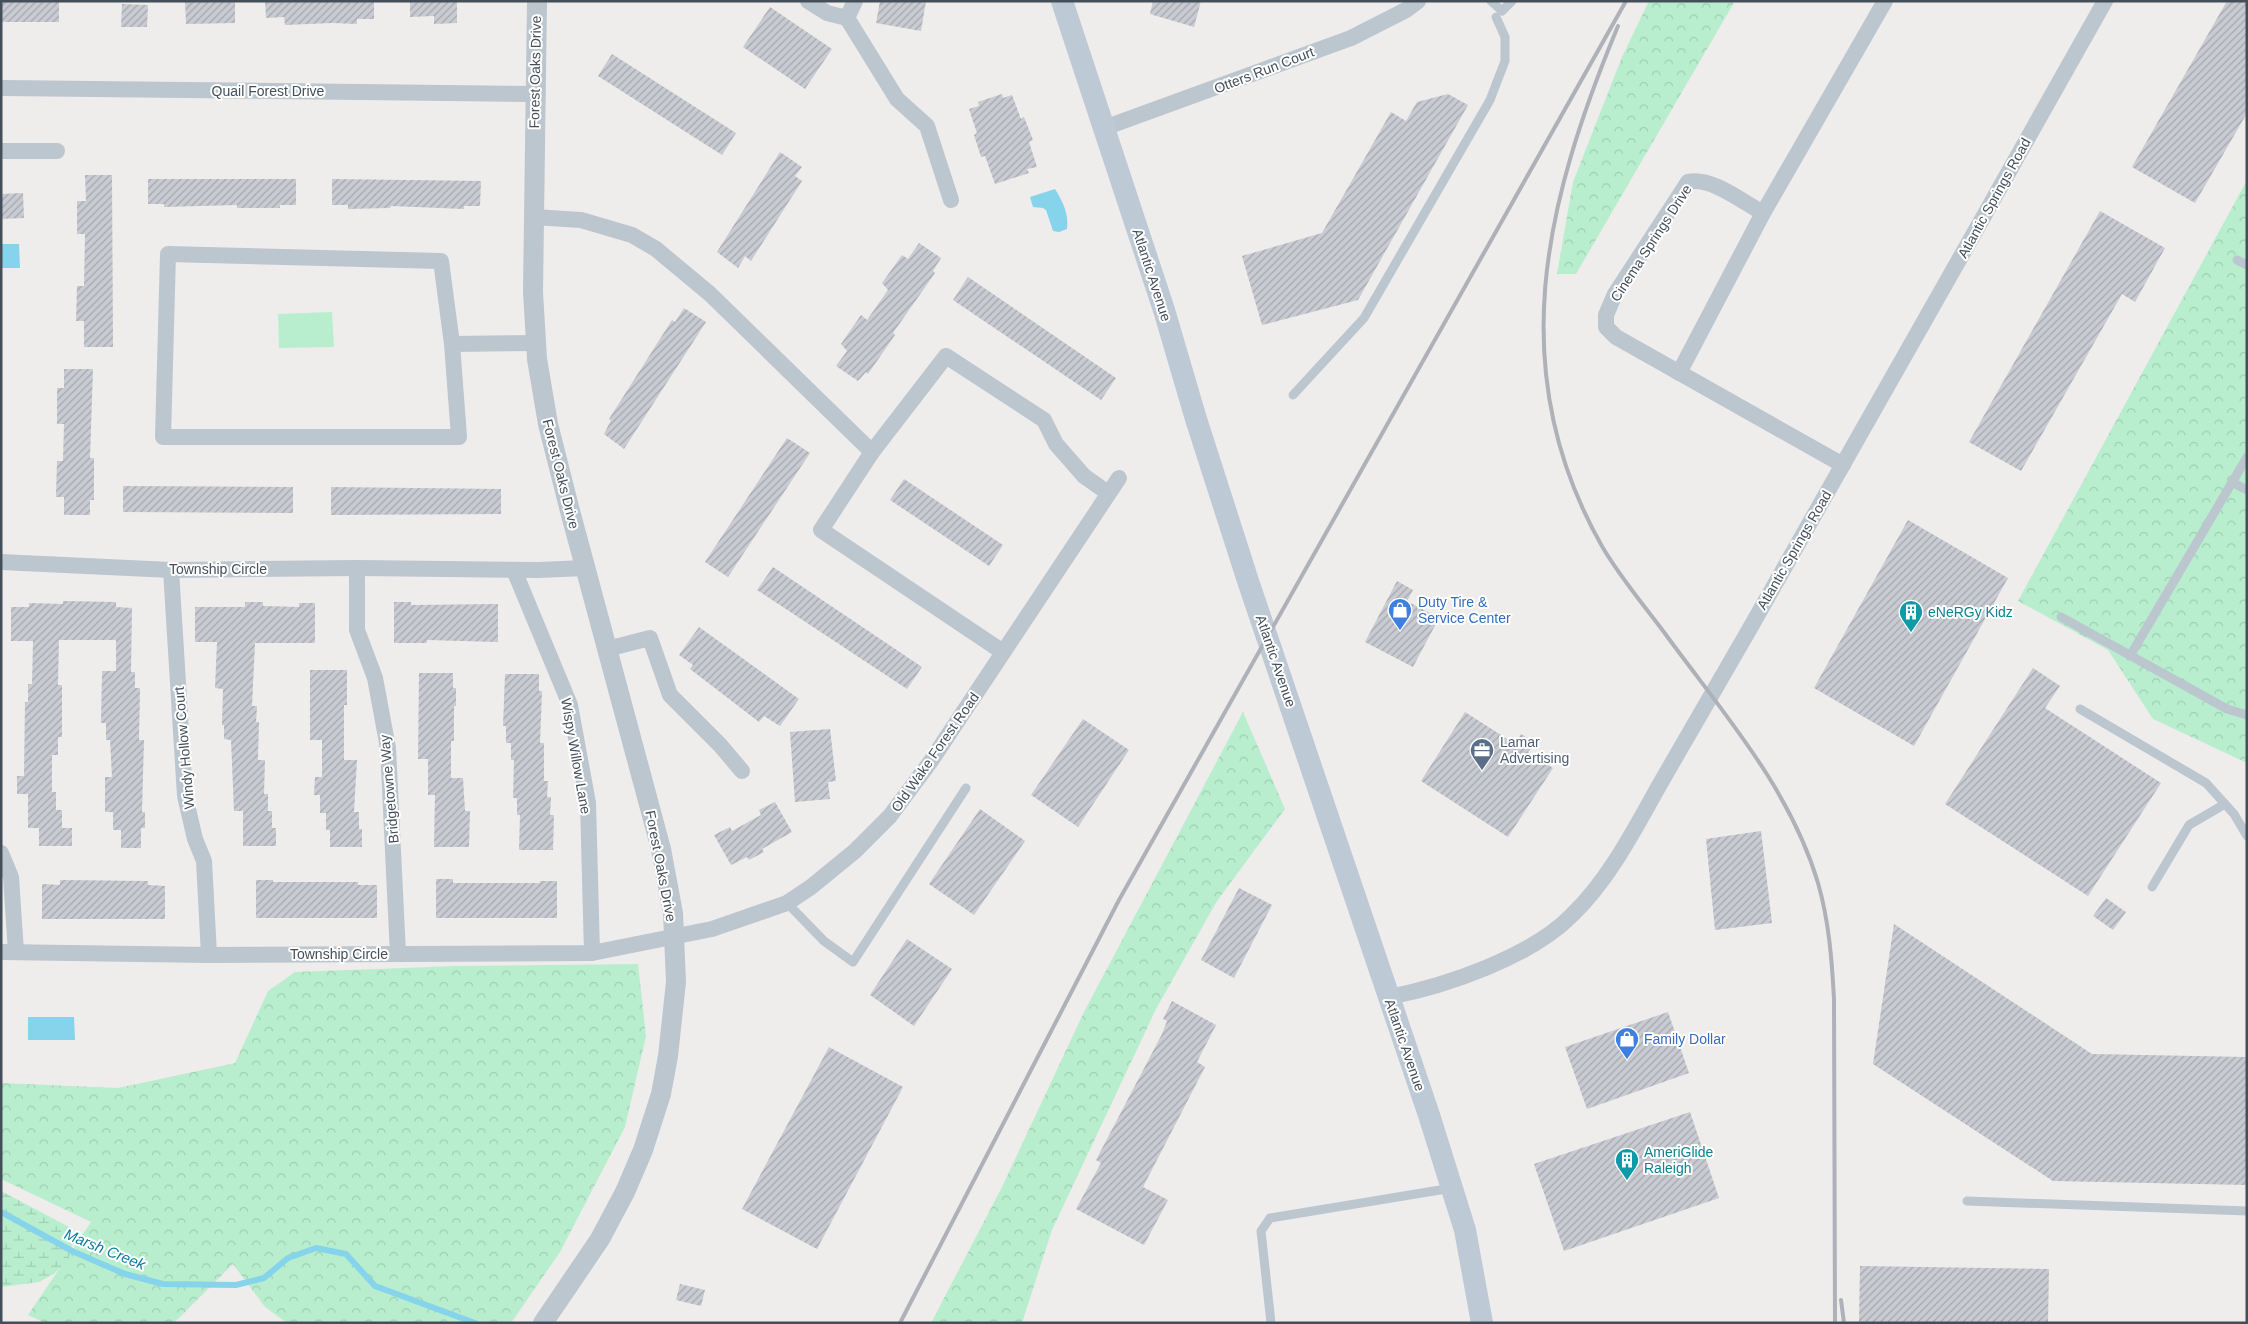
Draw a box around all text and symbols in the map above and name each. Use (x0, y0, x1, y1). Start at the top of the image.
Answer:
street label: Forest Oaks Drive (526, 15, 544, 129)
street label: Otters Run Court (1212, 44, 1316, 96)
street label: Quail Forest Drive (212, 83, 325, 99)
street label: Atlantic Springs Road (1954, 135, 2034, 261)
street label: Cinema Springs Drive (1607, 181, 1695, 304)
street label: Atlantic Avenue (1130, 227, 1175, 323)
street label: Forest Oaks Drive (540, 417, 582, 531)
street label: Atlantic Springs Road (1753, 488, 1835, 612)
street label: Township Circle (169, 561, 267, 577)
place label: Duty Tire & Service Center (1418, 594, 1511, 626)
shop icon: Duty Tire & Service Center (1387, 597, 1413, 631)
building icon: eNeRGy Kidz (1898, 599, 1924, 633)
place label: eNeRGy Kidz (1928, 604, 2013, 620)
street label: Atlantic Avenue (1253, 613, 1299, 709)
street label: Windy Hollow Court (171, 686, 197, 810)
street label: Old Wake Forest Road (888, 689, 982, 815)
street label: Wispy Willow Lane (558, 697, 594, 815)
street label: Bridgetowne Way (376, 734, 402, 844)
place label: Lamar Advertising (1500, 734, 1569, 766)
office icon: Lamar Advertising (1469, 737, 1495, 771)
street label: Forest Oaks Drive (642, 809, 680, 923)
street label: Township Circle (290, 946, 388, 962)
street label: Atlantic Avenue (1382, 997, 1428, 1093)
shop icon: Family Dollar (1614, 1026, 1640, 1060)
place label: Family Dollar (1644, 1031, 1726, 1047)
place label: AmeriGlide Raleigh (1644, 1144, 1713, 1176)
building icon: AmeriGlide Raleigh (1614, 1147, 1640, 1181)
water label: Marsh Creek (62, 1225, 149, 1274)

